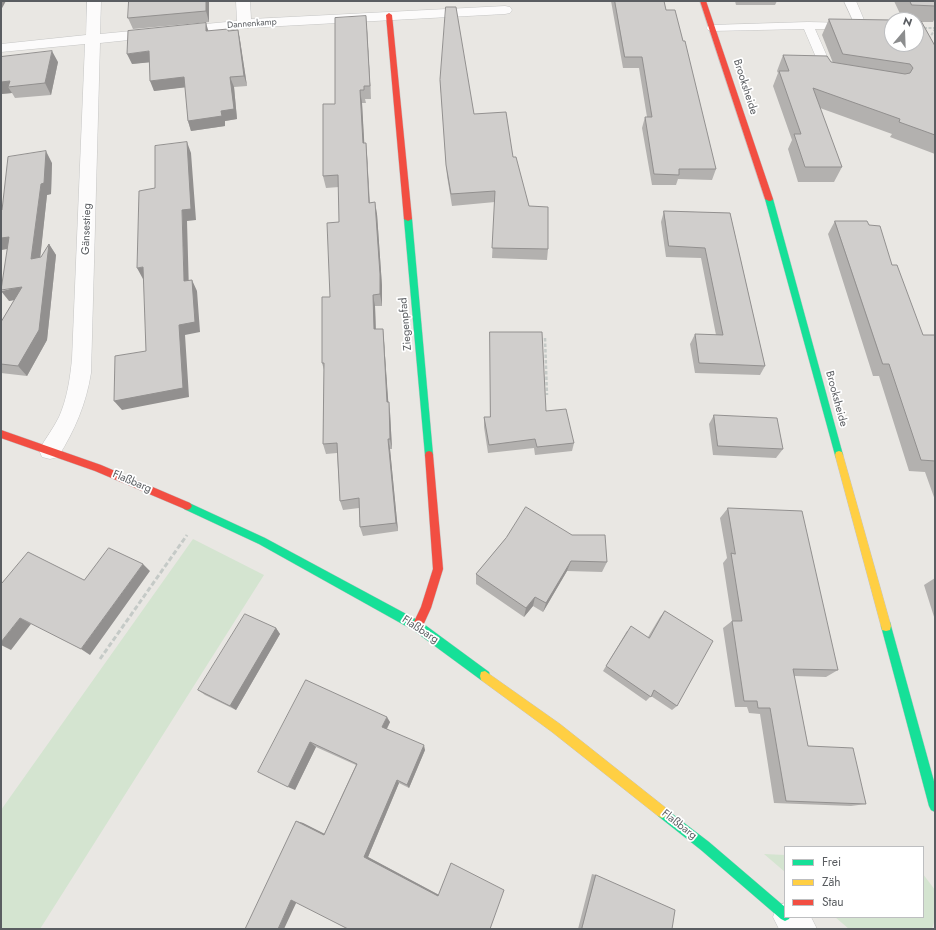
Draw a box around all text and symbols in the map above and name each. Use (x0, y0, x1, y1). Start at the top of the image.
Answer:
north arrow (884, 12, 924, 52)
text: N (901, 13, 914, 31)
street label: Dannenkamp (227, 17, 277, 31)
street label: Brooksheide (730, 58, 760, 116)
street label: Gänsestieg (80, 203, 94, 255)
street label: Ziegenpfad (397, 297, 415, 351)
street label: Brooksheide (822, 370, 850, 428)
street label: Flaßbarg (111, 468, 153, 496)
street label: Flaßbarg (399, 613, 441, 647)
street label: Flaßbarg (659, 807, 699, 843)
legend (784, 846, 924, 918)
text: Frei (822, 853, 841, 871)
text: Zäh (822, 873, 841, 891)
text: Stau (822, 893, 844, 911)

